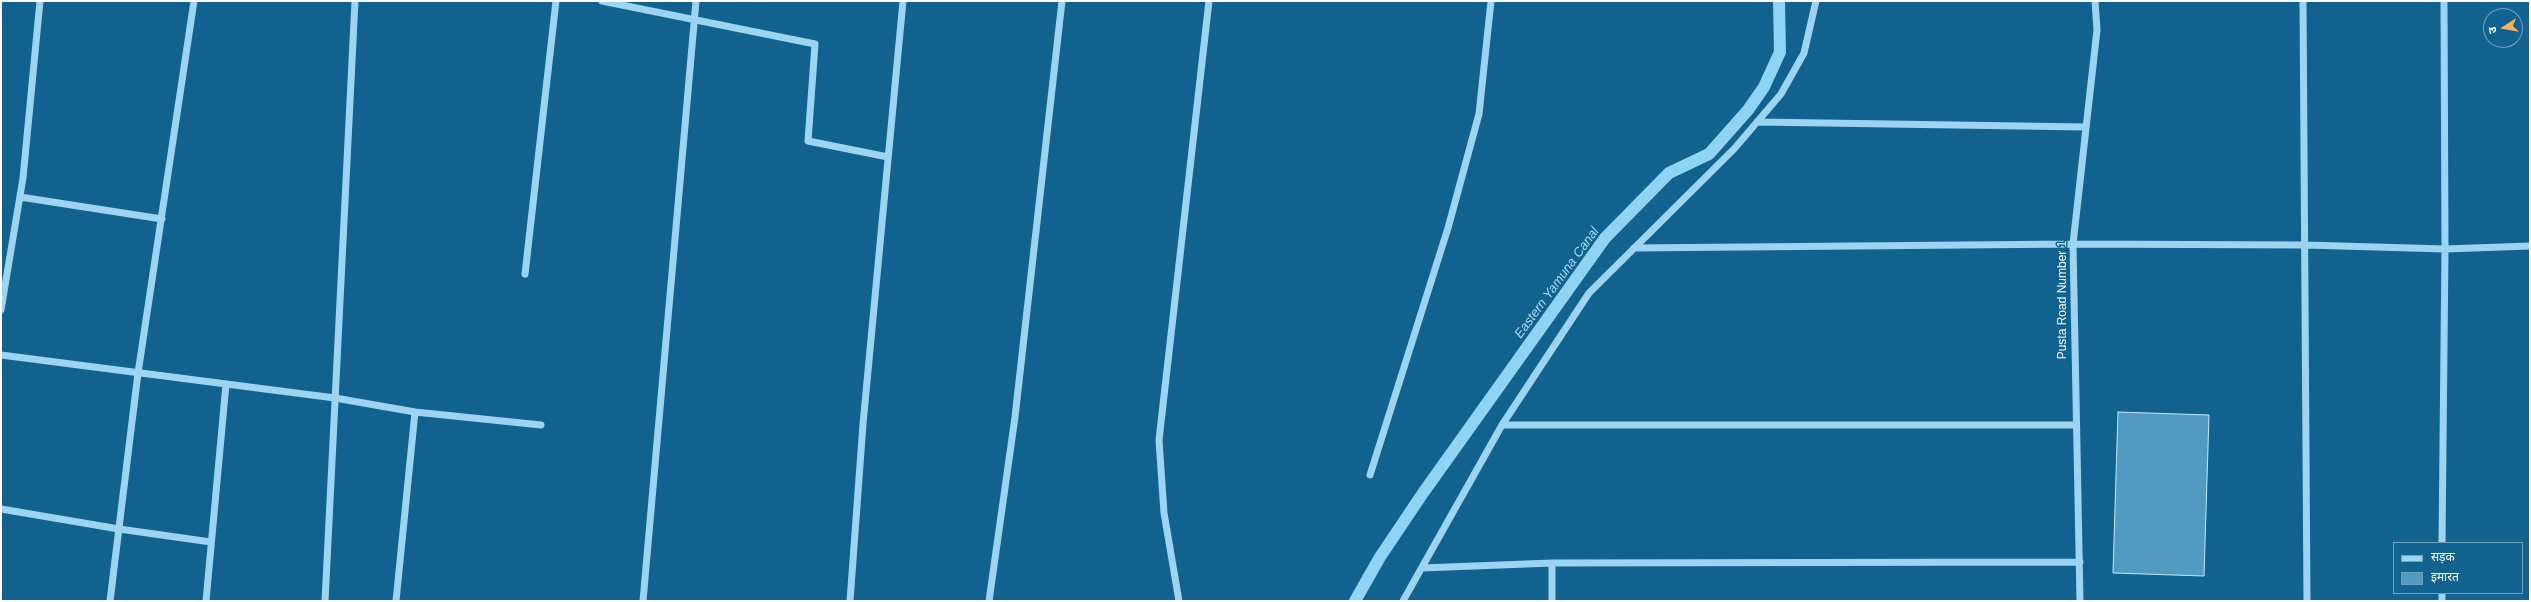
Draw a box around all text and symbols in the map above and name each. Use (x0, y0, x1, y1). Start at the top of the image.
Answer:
north arrow (2483, 8, 2523, 48)
text: उ (2486, 26, 2499, 35)
water label: Eastern Yamuna Canal (1511, 224, 1603, 342)
street label: Pusta Road Number 1 (2056, 241, 2070, 359)
legend (2393, 542, 2523, 594)
text: सड़क (2431, 550, 2455, 564)
text: इमारत (2431, 570, 2459, 584)

